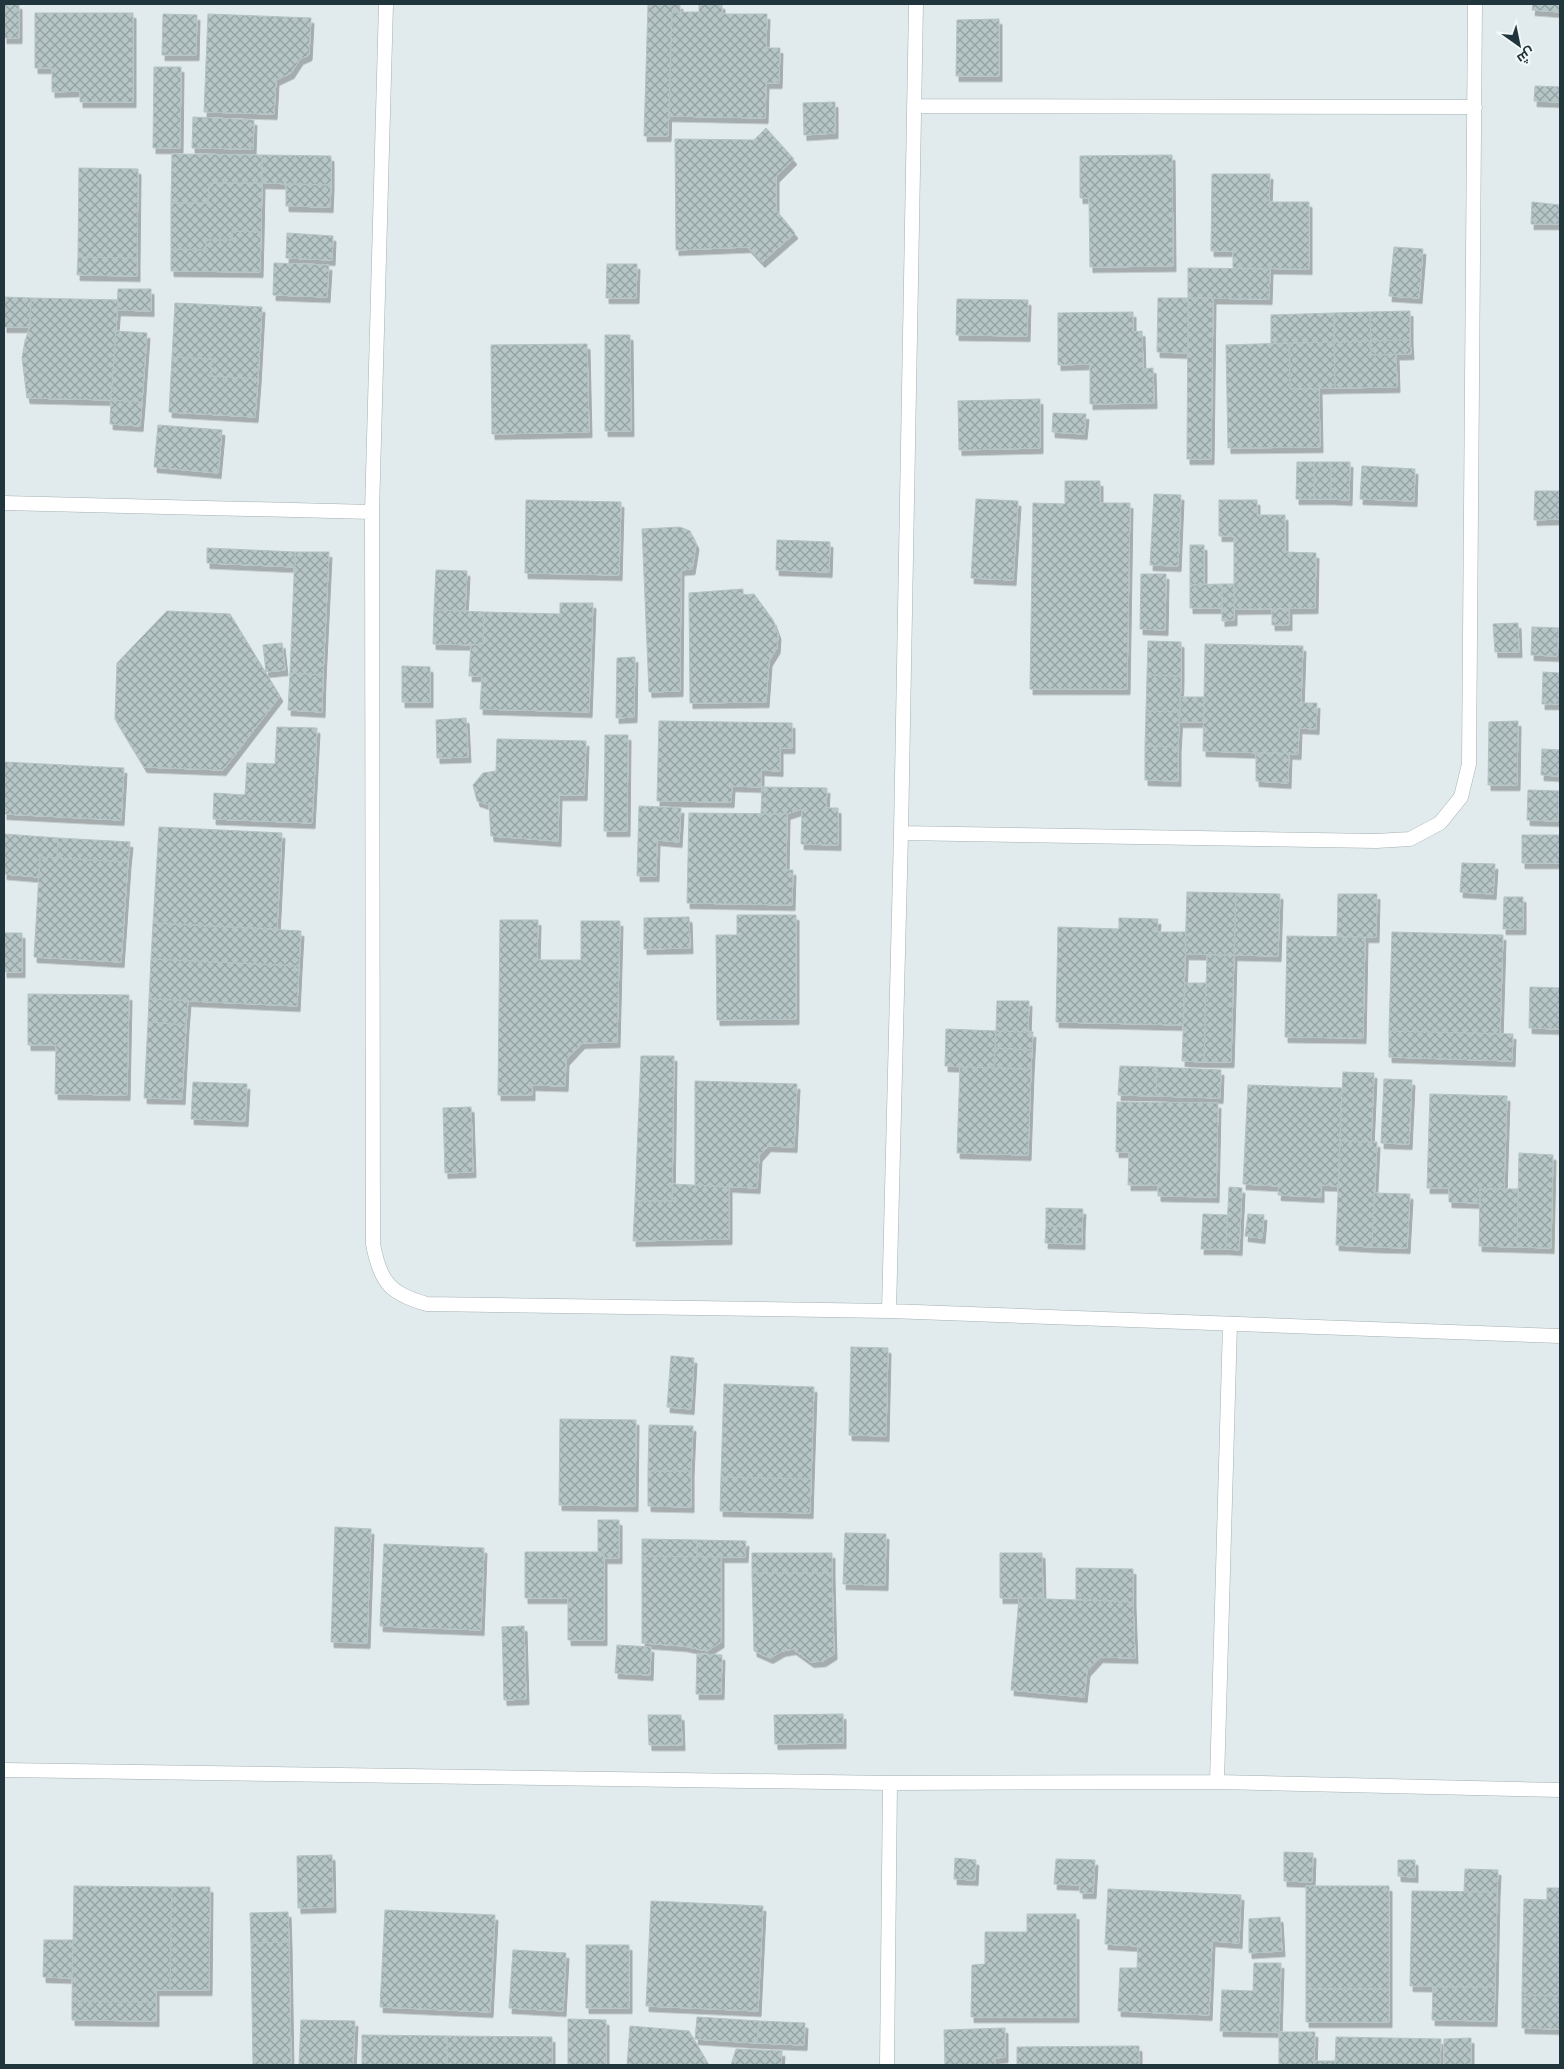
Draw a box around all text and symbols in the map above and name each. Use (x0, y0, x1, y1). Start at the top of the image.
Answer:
north arrow (1494, 20, 1544, 70)
text: ش (1513, 43, 1538, 68)

